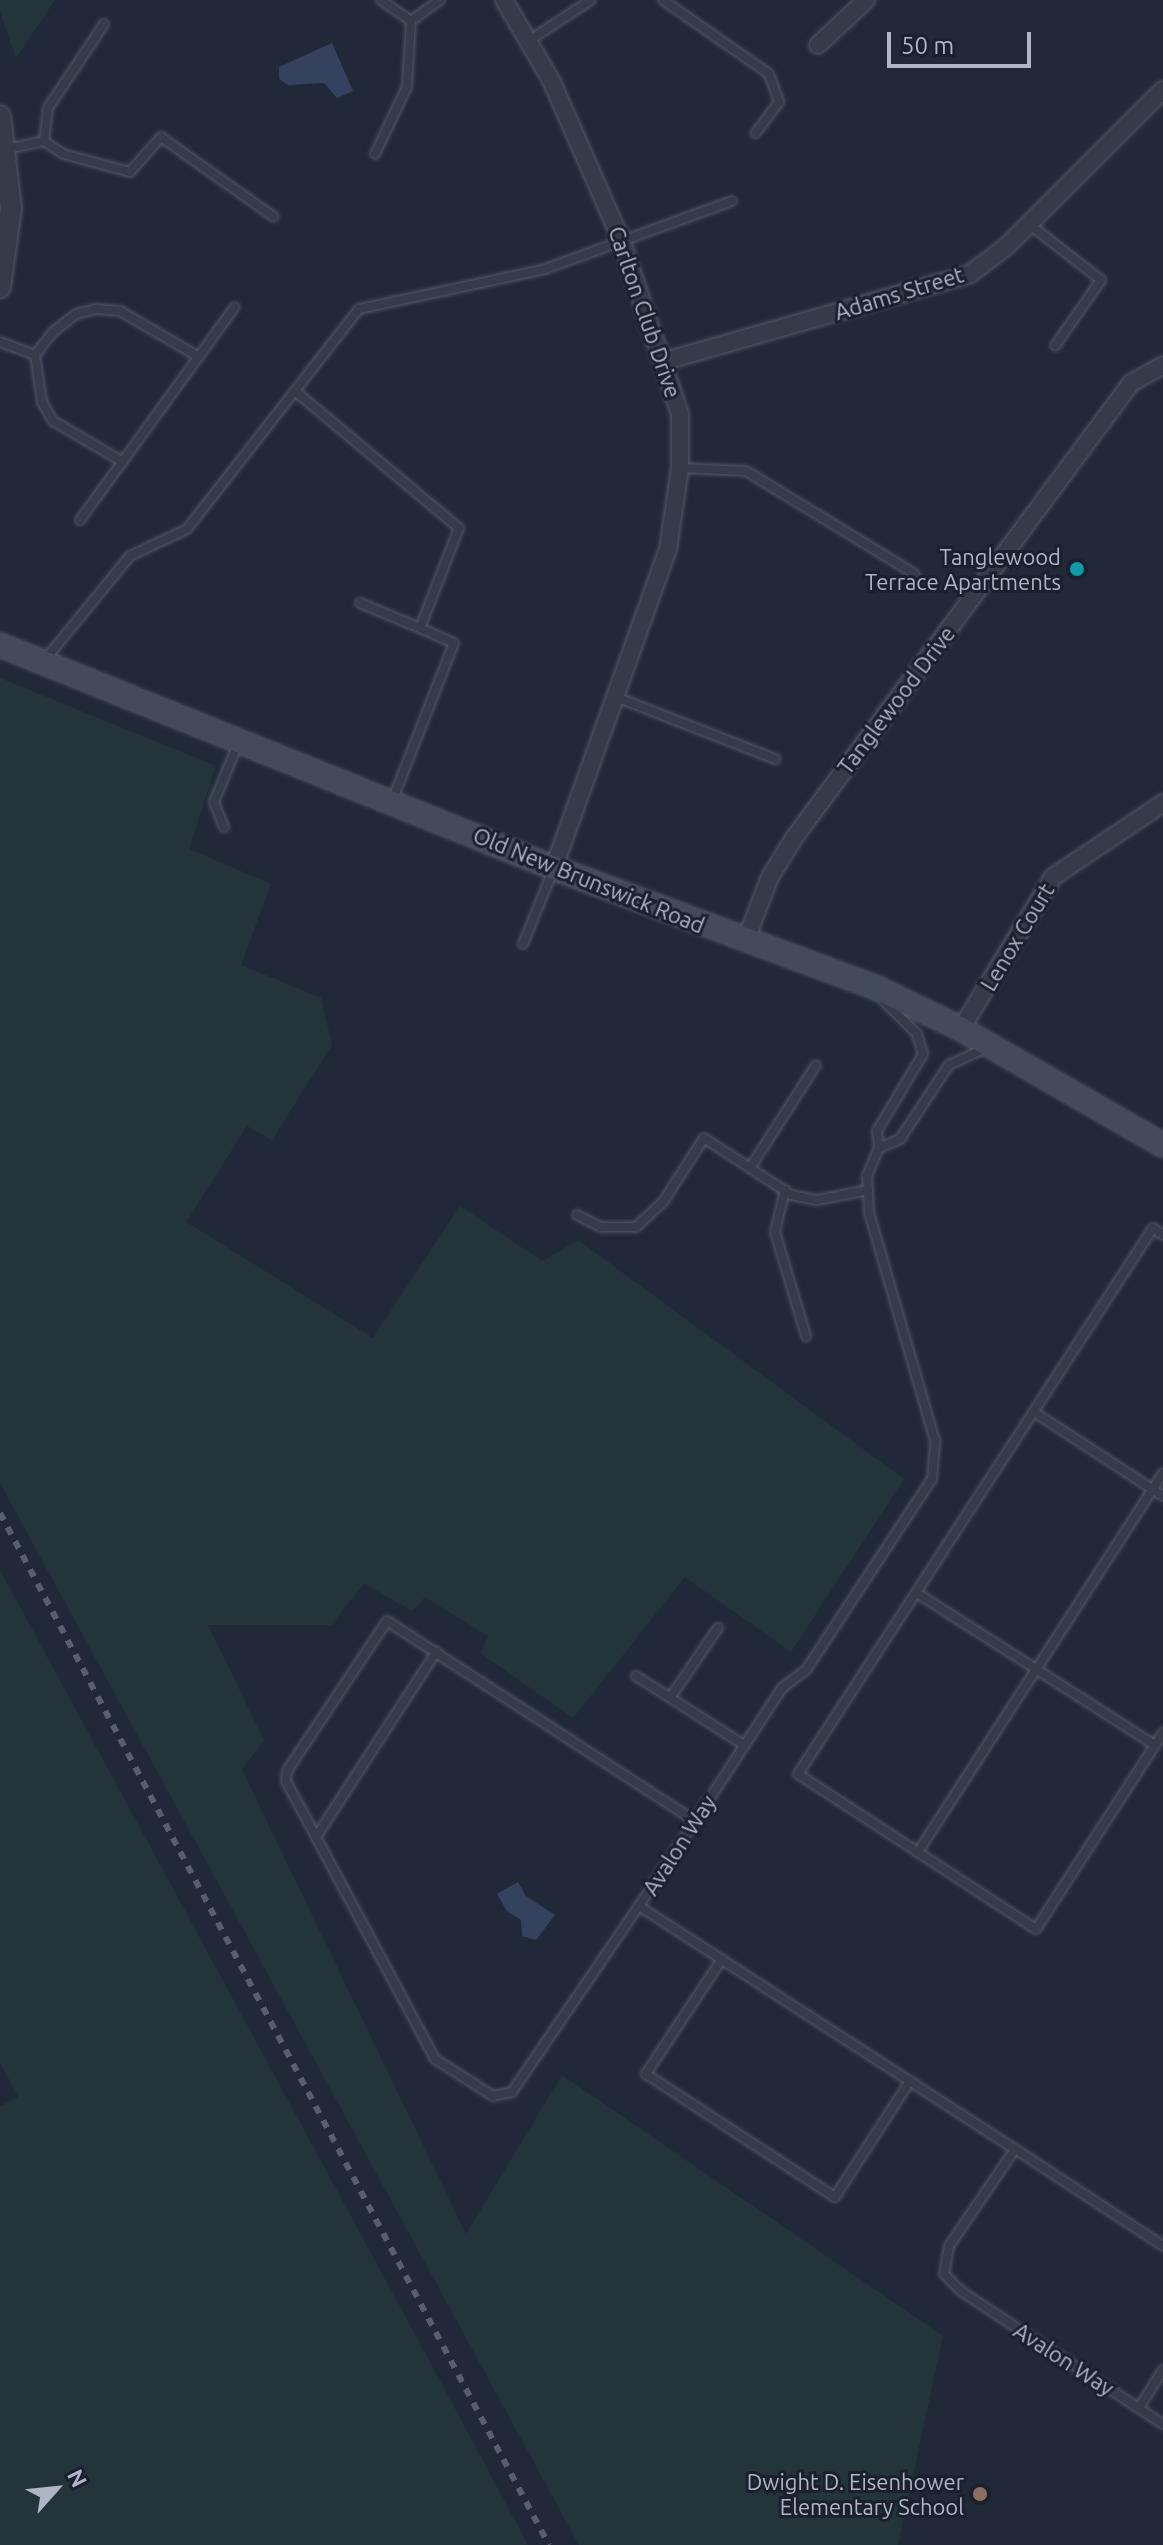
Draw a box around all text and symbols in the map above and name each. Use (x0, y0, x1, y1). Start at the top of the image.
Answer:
scale bar (891, 16, 1035, 66)
text: 50 m (901, 32, 954, 59)
street label: Carlton Club Drive (603, 223, 687, 401)
street label: Adams Street (831, 261, 967, 325)
place label: Tanglewood Terrace Apartments (865, 543, 1061, 594)
marker: Tanglewood Terrace Apartments (1068, 560, 1086, 578)
street label: Tanglewood Drive (832, 621, 960, 779)
street label: Old New Brunswick Road (469, 821, 709, 939)
street label: Lenox Court (975, 879, 1059, 995)
street label: Avalon Way (637, 1790, 721, 1900)
street label: Avalon Way (1009, 2317, 1119, 2401)
north arrow (16, 2449, 96, 2529)
text: N (63, 2465, 93, 2491)
place label: Dwight D. Eisenhower Elementary School (747, 2468, 964, 2520)
marker: Dwight D. Eisenhower Elementary School (971, 2485, 989, 2503)

